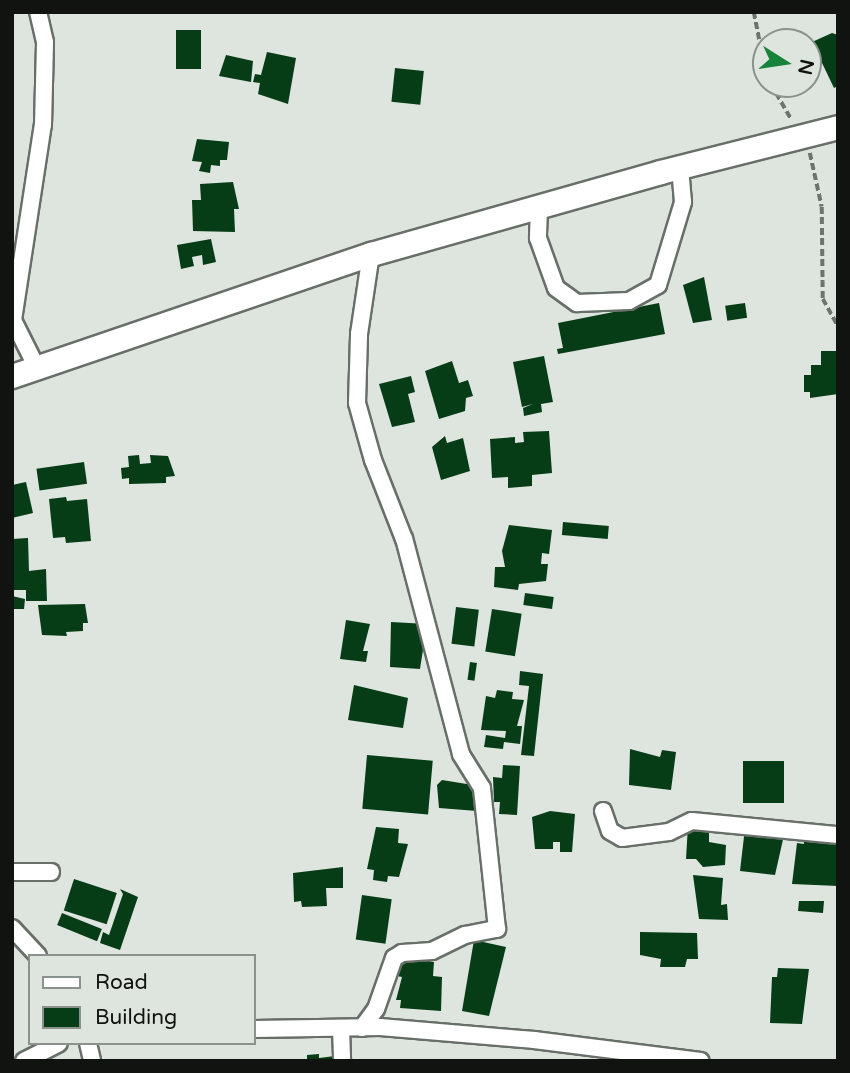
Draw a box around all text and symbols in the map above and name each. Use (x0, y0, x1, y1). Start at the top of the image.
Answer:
north arrow (752, 28, 822, 98)
text: N (793, 57, 818, 77)
legend (28, 954, 256, 1045)
text: Road (95, 970, 148, 995)
text: Building (95, 1005, 177, 1030)

